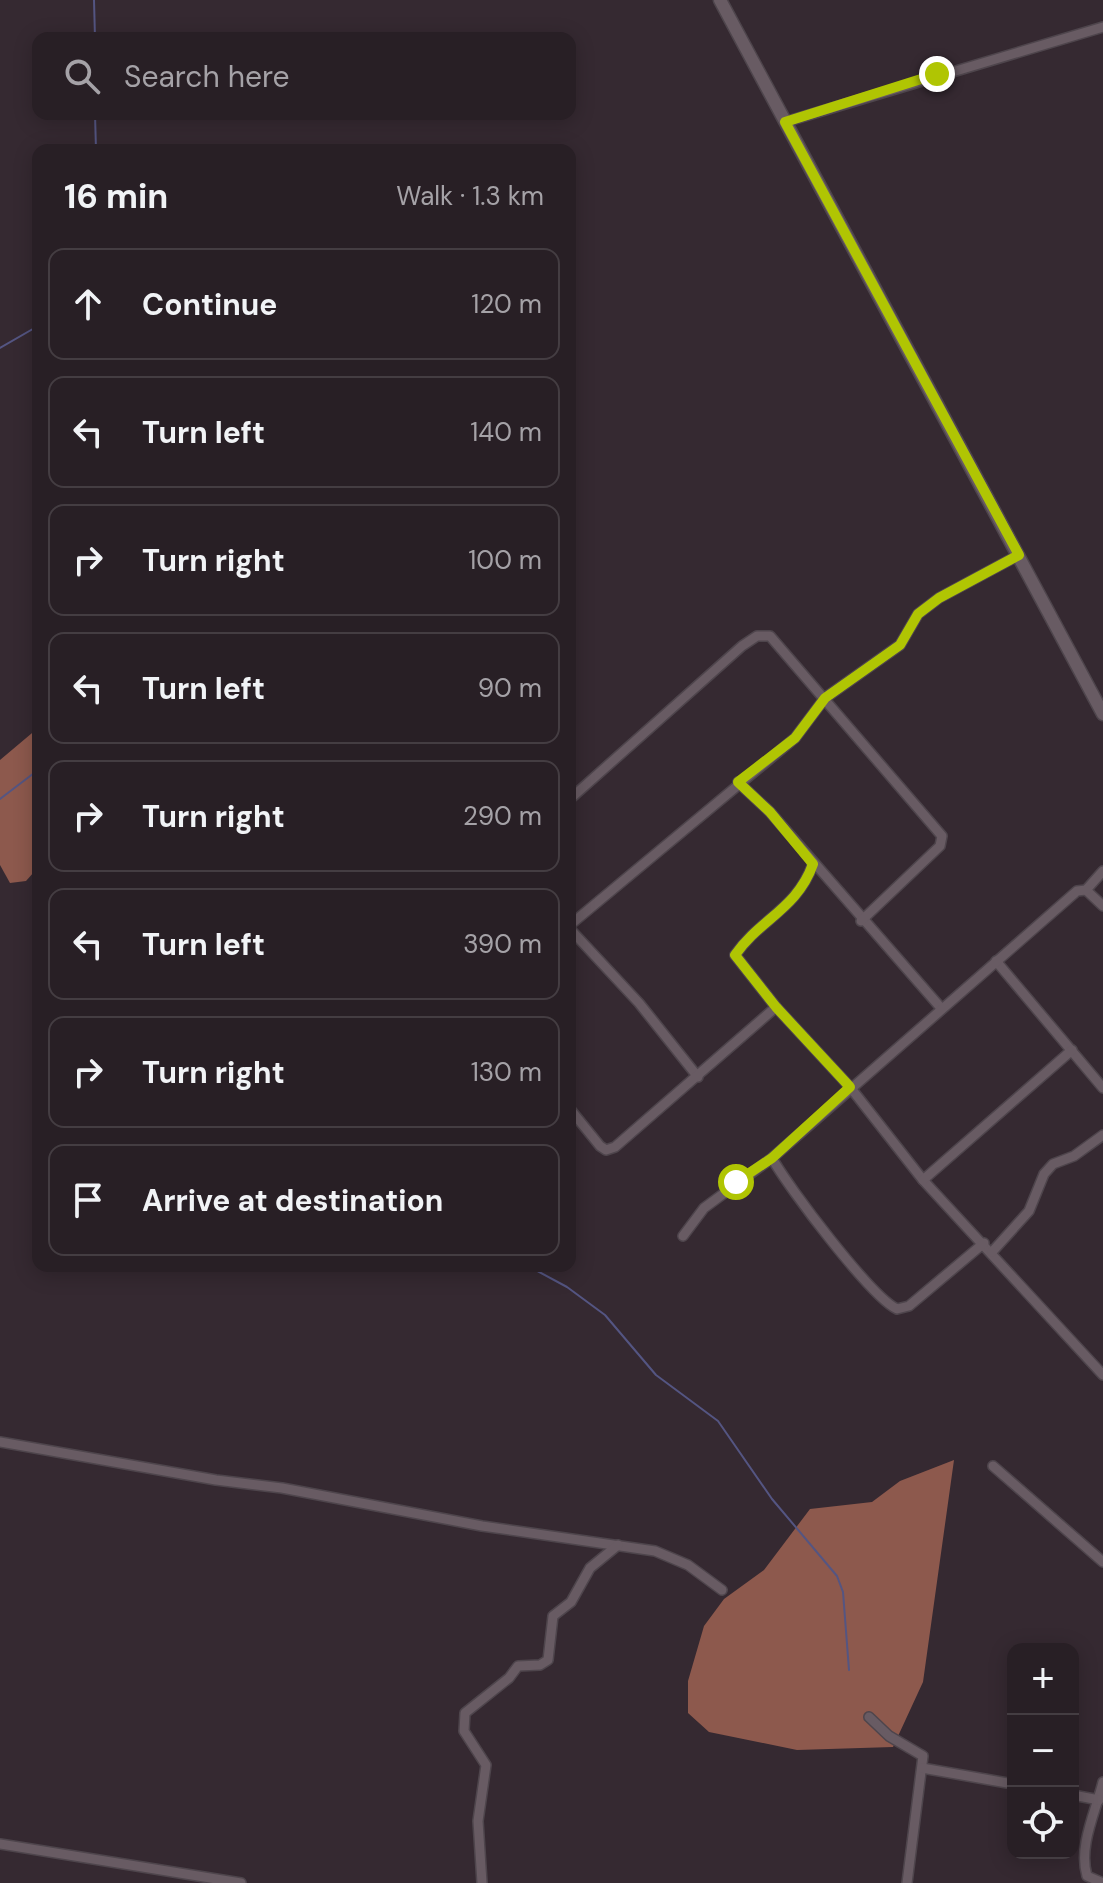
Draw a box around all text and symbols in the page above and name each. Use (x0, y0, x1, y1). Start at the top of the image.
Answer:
search box (32, 32, 576, 120)
icon: search (60, 54, 104, 98)
route end (919, 56, 955, 92)
text: Search here (124, 57, 290, 96)
text: 16 min (64, 174, 168, 219)
text: Walk · 1.3 km (396, 179, 544, 213)
icon: ahead (66, 282, 110, 326)
text: Continue (142, 285, 277, 324)
text: 120 m (471, 287, 542, 321)
icon: left (66, 410, 110, 454)
text: Turn left (142, 413, 265, 452)
text: 140 m (470, 415, 542, 449)
icon: right (66, 538, 110, 582)
text: Turn right (142, 541, 285, 580)
text: 100 m (468, 543, 542, 577)
icon: left (66, 666, 110, 710)
text: Turn left (142, 669, 265, 708)
text: 90 m (478, 671, 542, 705)
icon: right (66, 794, 110, 838)
text: Turn right (142, 797, 285, 836)
text: 290 m (463, 799, 542, 833)
icon: left (66, 922, 110, 966)
text: Turn left (142, 925, 265, 964)
text: 390 m (463, 927, 542, 961)
icon: right (66, 1050, 110, 1094)
text: Turn right (142, 1053, 285, 1092)
text: 130 m (471, 1055, 542, 1089)
route start (718, 1164, 754, 1200)
icon: arrive (66, 1178, 110, 1222)
text: Arrive at destination (142, 1181, 443, 1220)
map controls (1007, 1643, 1079, 1859)
button: + (1007, 1643, 1079, 1715)
button: − (1007, 1715, 1079, 1787)
button: locate (1007, 1787, 1079, 1859)

